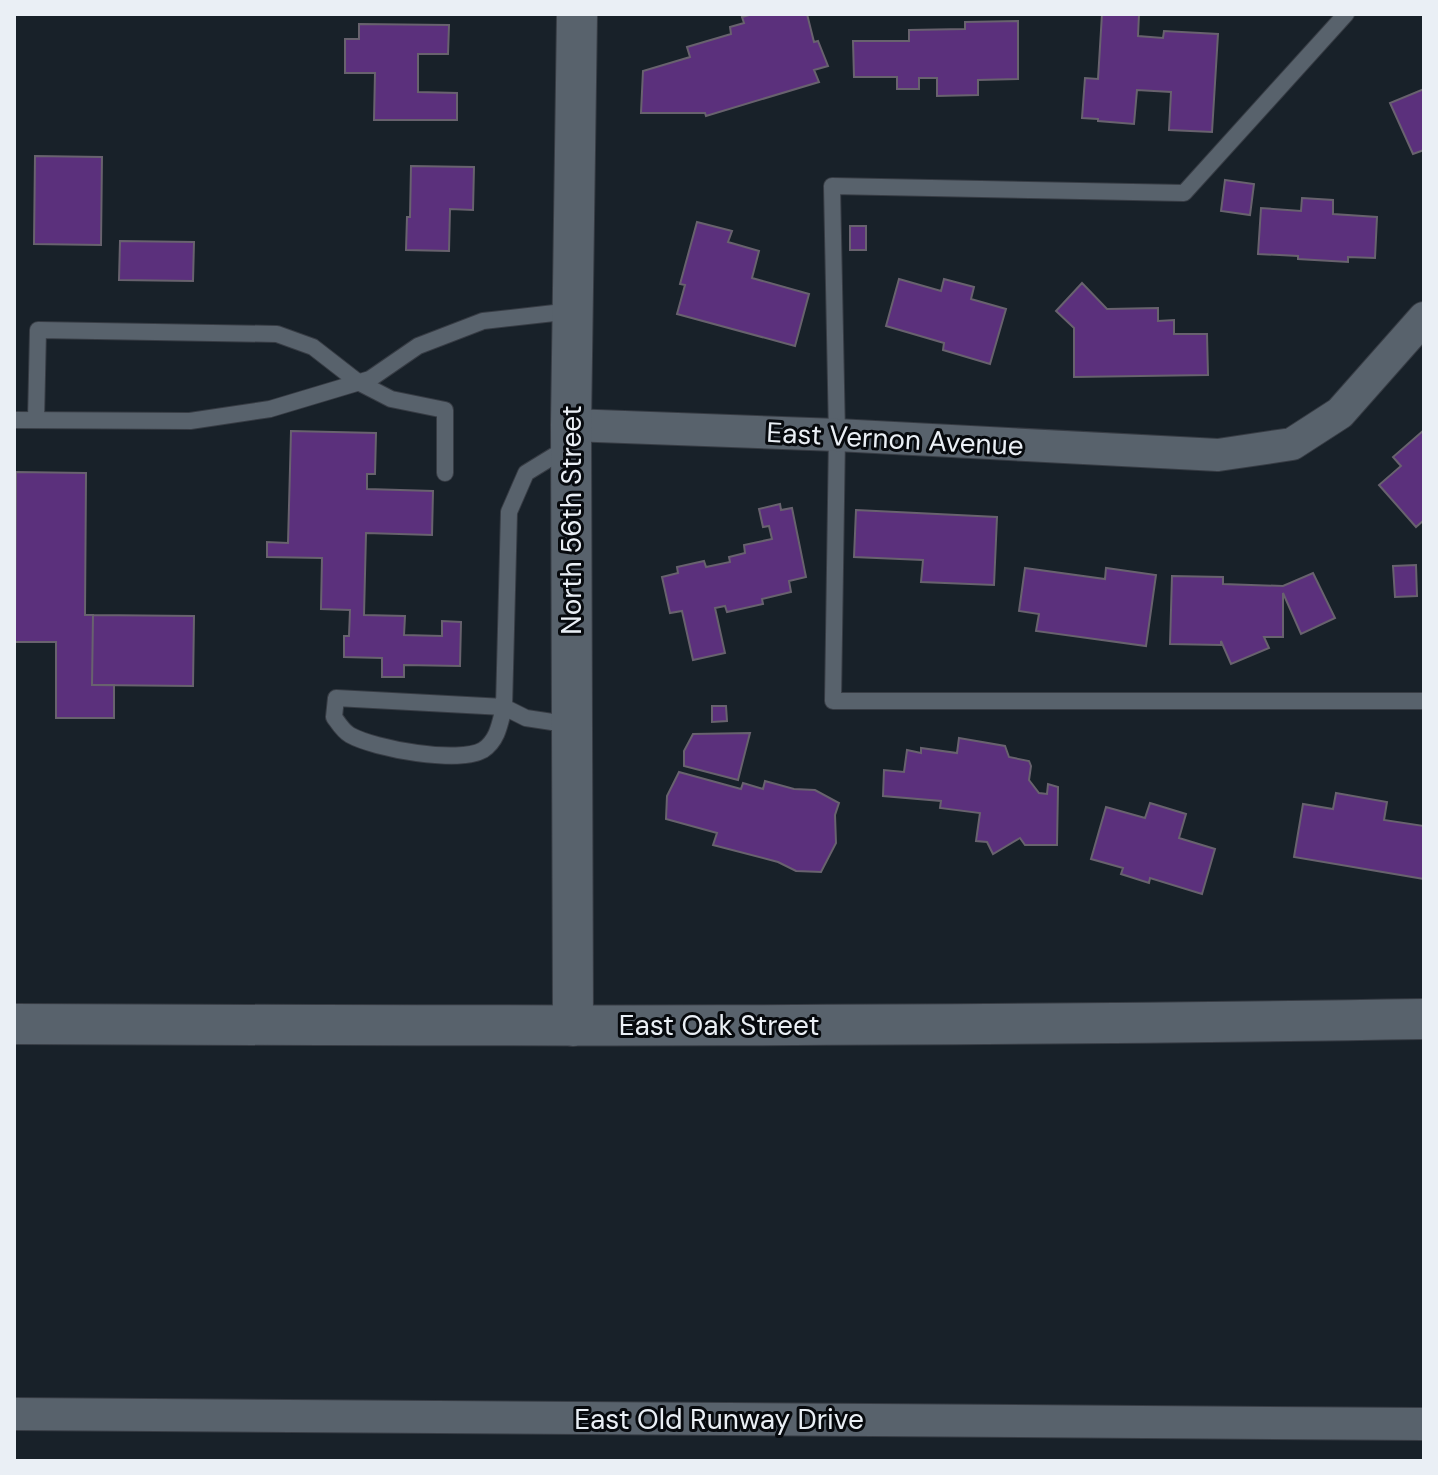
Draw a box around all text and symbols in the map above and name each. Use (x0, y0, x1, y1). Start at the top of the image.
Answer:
street label: North 56th Street (553, 405, 590, 635)
street label: East Vernon Avenue (765, 414, 1025, 464)
street label: East Oak Street (619, 1007, 819, 1044)
street label: East Old Runway Drive (574, 1401, 864, 1438)

